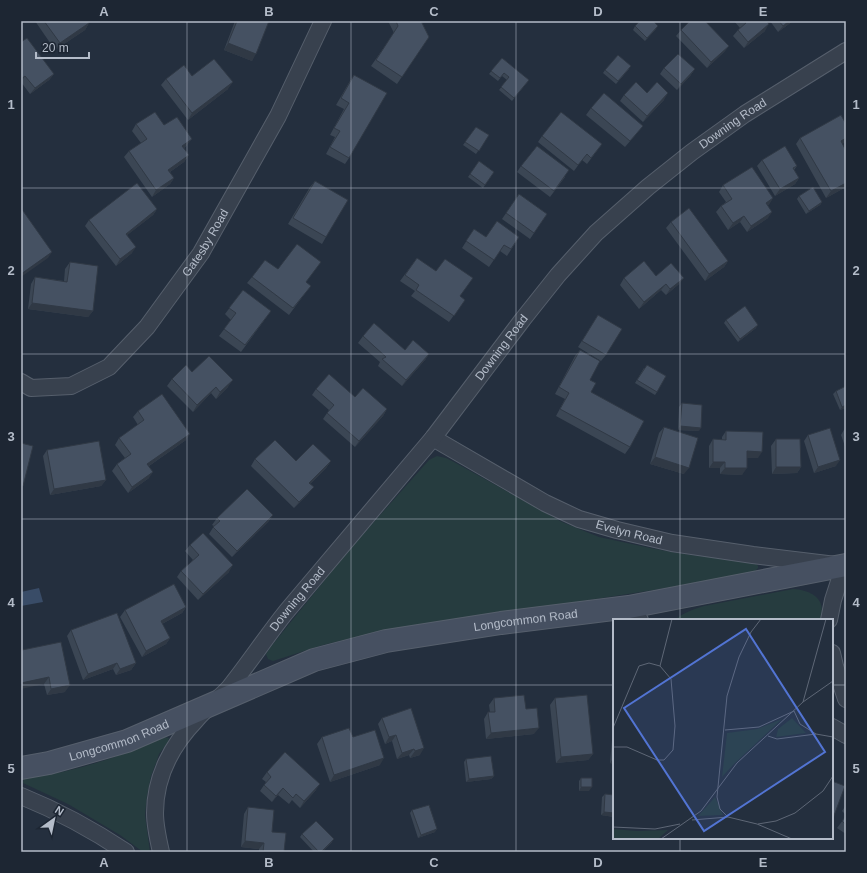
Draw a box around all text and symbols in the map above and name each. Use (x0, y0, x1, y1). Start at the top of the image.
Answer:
text: A (99, 4, 109, 19)
text: B (264, 4, 274, 19)
text: C (429, 4, 439, 19)
text: D (593, 4, 603, 19)
text: E (759, 4, 768, 19)
scale bar (36, 34, 89, 60)
text: 20 m (42, 41, 69, 55)
street label: Downing Road (696, 95, 769, 152)
text: 1 (7, 97, 15, 112)
text: 1 (852, 97, 860, 112)
street label: Gatesby Road (179, 206, 231, 279)
text: 2 (7, 263, 15, 278)
text: 2 (852, 263, 860, 278)
street label: Downing Road (472, 312, 531, 383)
text: 3 (7, 429, 15, 444)
text: 3 (852, 429, 860, 444)
street label: Evelyn Road (594, 517, 664, 547)
street label: Downing Road (267, 564, 328, 634)
text: 4 (7, 595, 15, 610)
text: 4 (852, 595, 860, 610)
street label: Longcommon Road (473, 606, 579, 634)
inset map (613, 619, 833, 839)
street label: Longcommon Road (67, 717, 171, 764)
text: 5 (7, 761, 15, 776)
text: 5 (852, 761, 860, 776)
north arrow (34, 799, 74, 839)
text: N (53, 803, 66, 818)
text: A (99, 855, 109, 870)
text: B (264, 855, 274, 870)
text: C (429, 855, 439, 870)
text: D (593, 855, 603, 870)
text: E (759, 855, 768, 870)

